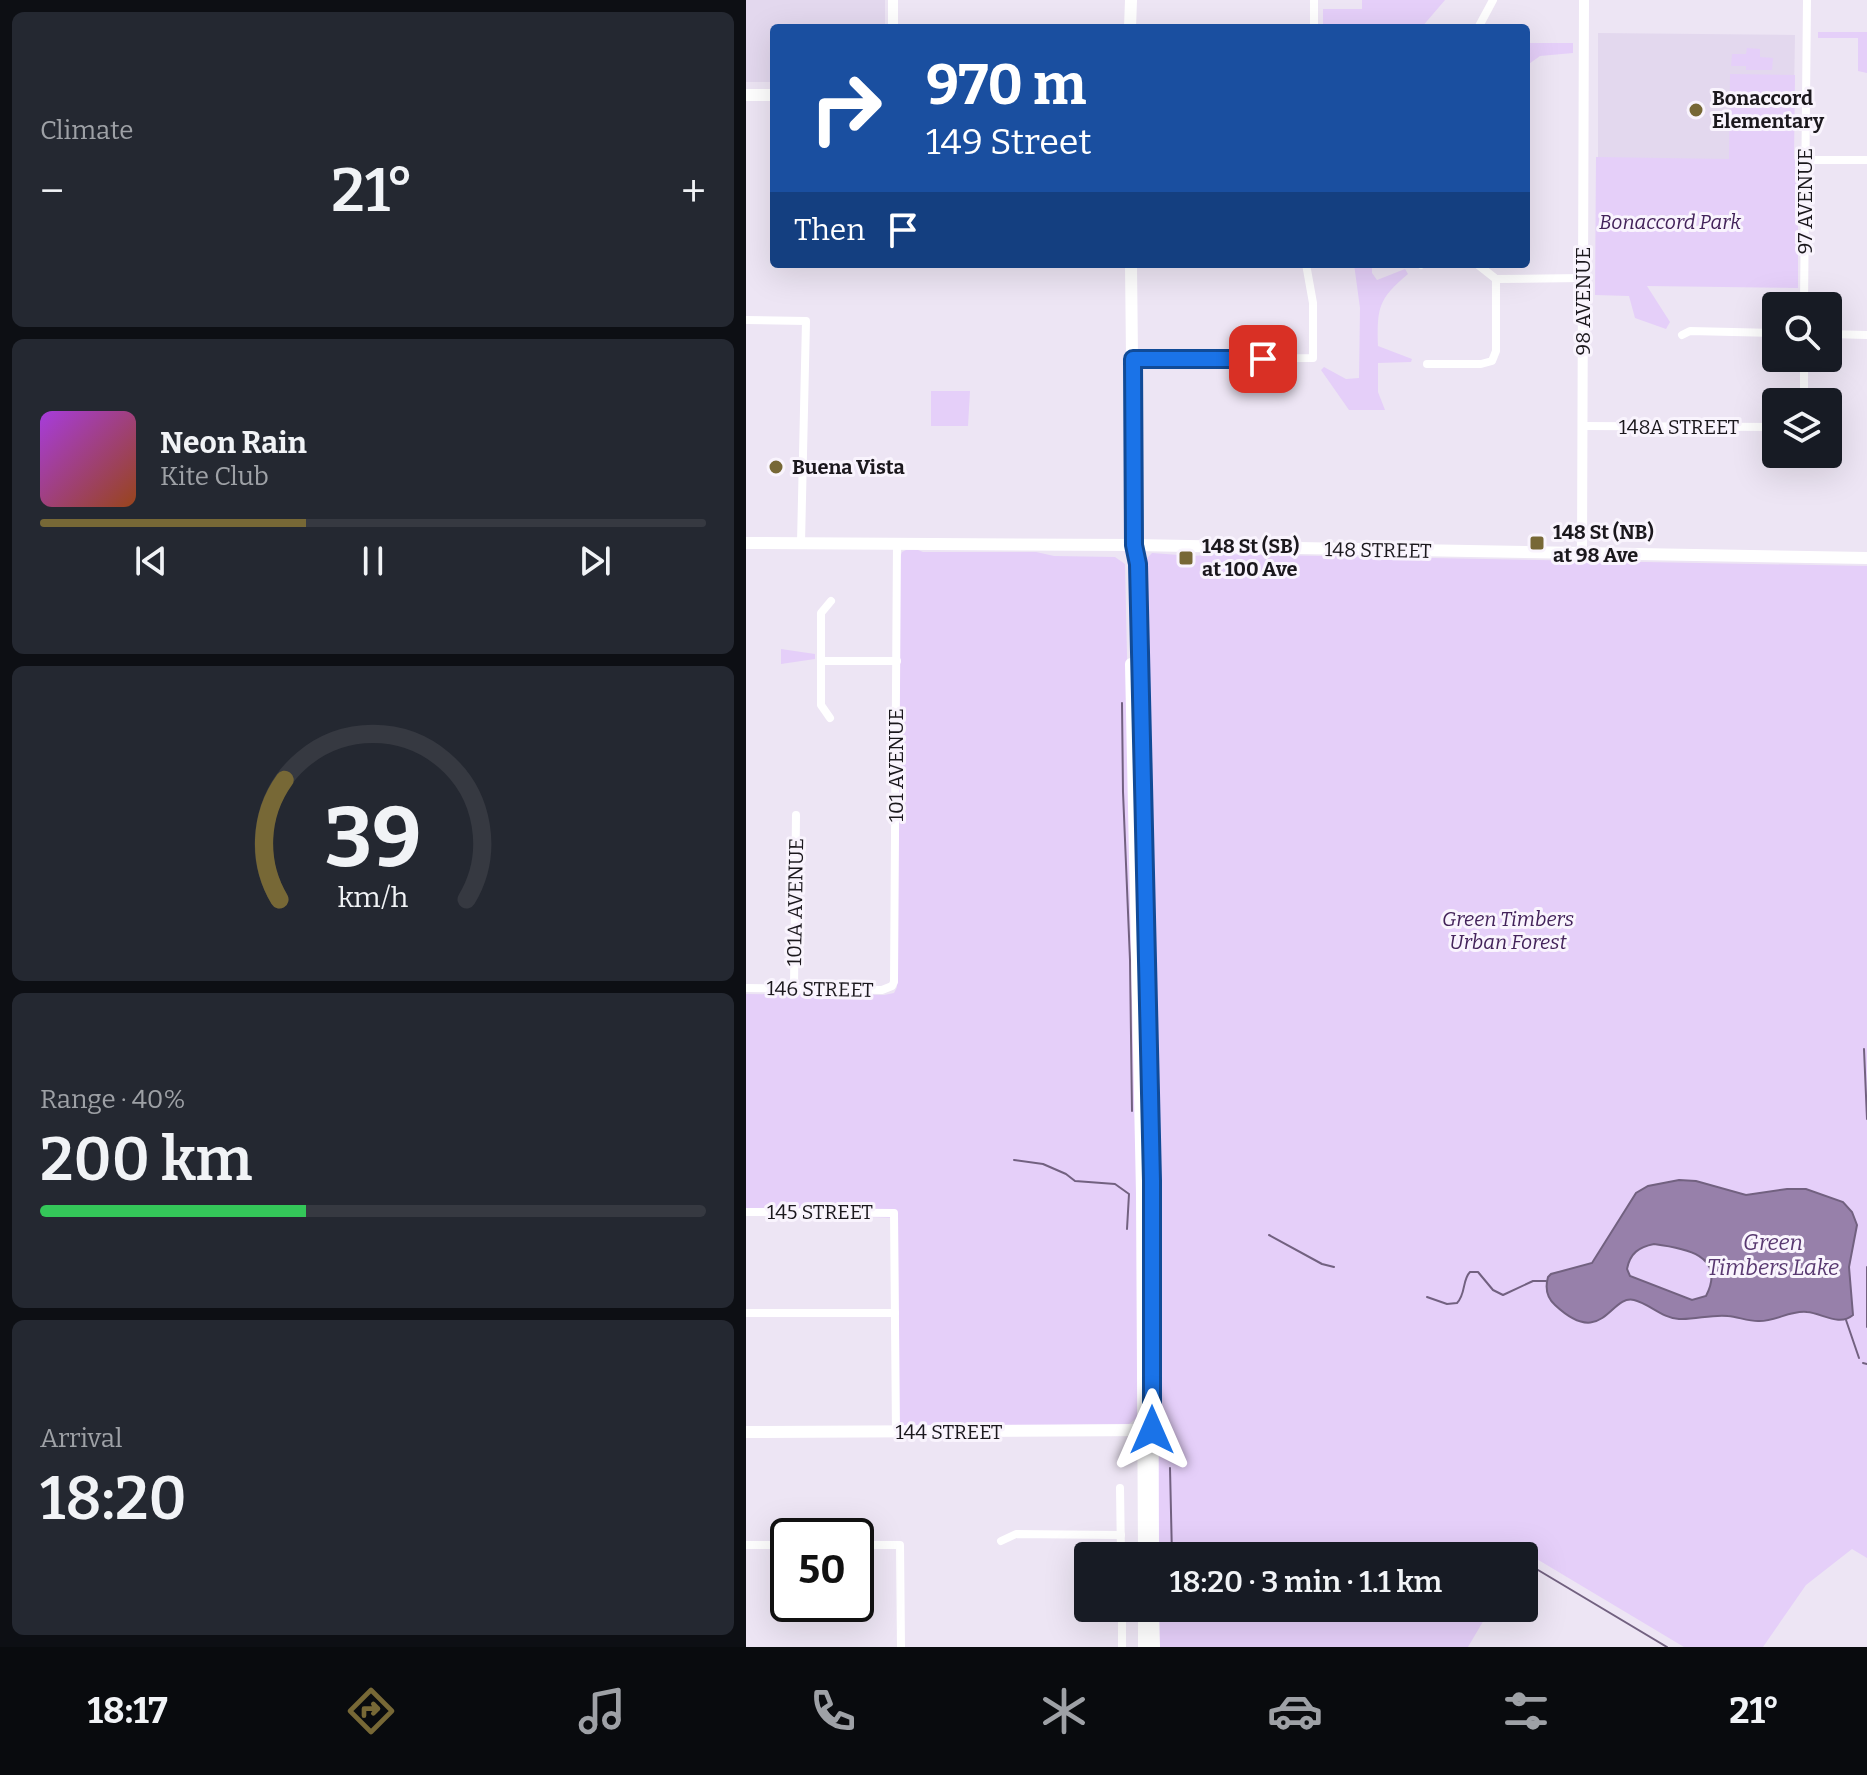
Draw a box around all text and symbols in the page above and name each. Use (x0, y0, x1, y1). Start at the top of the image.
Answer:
text: 970 m (926, 52, 1087, 119)
icon: right (794, 56, 898, 160)
place label: Bonaccord Elementary (1712, 86, 1825, 133)
marker: Bonaccord Elementary (1687, 101, 1705, 119)
text: Climate (40, 115, 134, 146)
text: 149 Street (926, 120, 1092, 164)
street label: 97 AVENUE (1793, 148, 1817, 254)
text: 21° (331, 155, 414, 227)
text: − (40, 165, 64, 218)
text: + (681, 165, 706, 218)
icon: arrive (881, 208, 925, 252)
park label: Bonaccord Park (1599, 210, 1741, 234)
text: Then (794, 212, 865, 248)
street label: 98 AVENUE (1571, 247, 1595, 355)
map controls (1762, 292, 1842, 468)
button: search (1762, 292, 1842, 372)
pin (1229, 325, 1297, 393)
icon: arrive (1241, 337, 1285, 381)
button: layers (1762, 388, 1842, 468)
street label: 148A STREET (1619, 415, 1740, 439)
text: Neon Rain (160, 425, 307, 461)
place label: Buena Vista (792, 455, 905, 479)
marker: Buena Vista (767, 458, 785, 476)
text: Kite Club (160, 461, 269, 492)
place label: 148 St (NB) at 98 Ave (1553, 520, 1654, 567)
place label: 148 St (SB) at 100 Ave (1202, 534, 1299, 581)
marker: 148 St (NB) at 98 Ave (1528, 534, 1546, 552)
street label: 148 STREET (1324, 537, 1432, 563)
icon: previous (129, 539, 173, 583)
icon: pause (351, 539, 395, 583)
icon: next (573, 539, 617, 583)
marker: 148 St (SB) at 100 Ave (1177, 549, 1195, 567)
street label: 101 AVENUE (884, 708, 908, 822)
text: 39 (324, 787, 422, 887)
street label: 101A AVENUE (782, 838, 808, 966)
text: km/h (338, 880, 409, 915)
park label: Green Timbers Urban Forest (1442, 907, 1574, 954)
street label: 146 STREET (766, 976, 874, 1002)
text: Range · 40% (40, 1084, 186, 1115)
text: 200 km (40, 1124, 253, 1196)
street label: 145 STREET (767, 1200, 873, 1224)
water label: Green Timbers Lake (1707, 1229, 1839, 1281)
position arrow (1110, 1388, 1194, 1472)
street label: 144 STREET (895, 1420, 1003, 1444)
text: Arrival (40, 1423, 122, 1454)
text: 18:20 (40, 1463, 187, 1535)
speed limit sign: 50 (770, 1518, 874, 1622)
text: 18:20 · 3 min · 1.1 km (1170, 1564, 1442, 1600)
icon: directions (343, 1683, 399, 1739)
icon: music (574, 1683, 630, 1739)
icon: phone (805, 1683, 861, 1739)
icon: climate (1036, 1683, 1092, 1739)
icon: car (1267, 1683, 1323, 1739)
icon: filters (1498, 1683, 1554, 1739)
text: 18:17 (88, 1689, 168, 1733)
text: 21° (1729, 1689, 1779, 1733)

